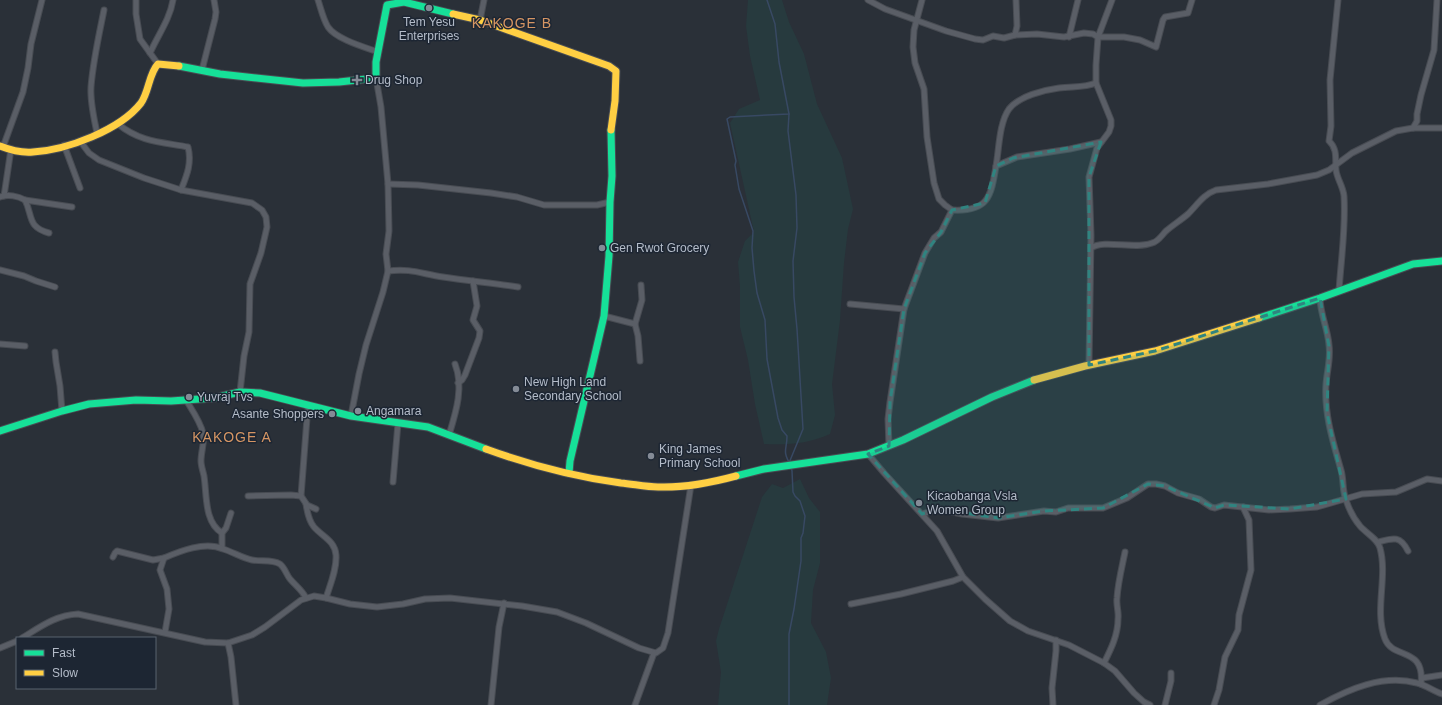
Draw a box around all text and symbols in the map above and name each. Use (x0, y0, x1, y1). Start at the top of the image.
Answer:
marker: Tem Yesu Enterprises (424, 3, 434, 13)
place label: Tem Yesu Enterprises (399, 15, 459, 43)
district label: KAKOGE B (472, 15, 552, 31)
place label: Drug Shop (365, 73, 423, 87)
marker: Drug Shop (352, 75, 362, 85)
place label: Gen Rwot Grocery (610, 241, 709, 255)
marker: Gen Rwot Grocery (597, 243, 607, 253)
place label: New High Land Secondary School (524, 375, 621, 403)
marker: New High Land Secondary School (511, 384, 521, 394)
place label: Yuvraj Tvs (197, 390, 253, 404)
marker: Yuvraj Tvs (184, 392, 194, 402)
place label: Angamara (366, 404, 422, 418)
marker: Angamara (353, 406, 363, 416)
place label: Asante Shoppers (232, 407, 324, 421)
marker: Asante Shoppers (327, 409, 337, 419)
district label: KAKOGE A (192, 429, 272, 445)
place label: King James Primary School (659, 442, 740, 470)
marker: King James Primary School (646, 451, 656, 461)
place label: Kicaobanga Vsla Women Group (927, 489, 1017, 517)
marker: Kicaobanga Vsla Women Group (914, 498, 924, 508)
legend (16, 637, 156, 689)
text: Fast (52, 646, 76, 660)
text: Slow (52, 666, 78, 680)

